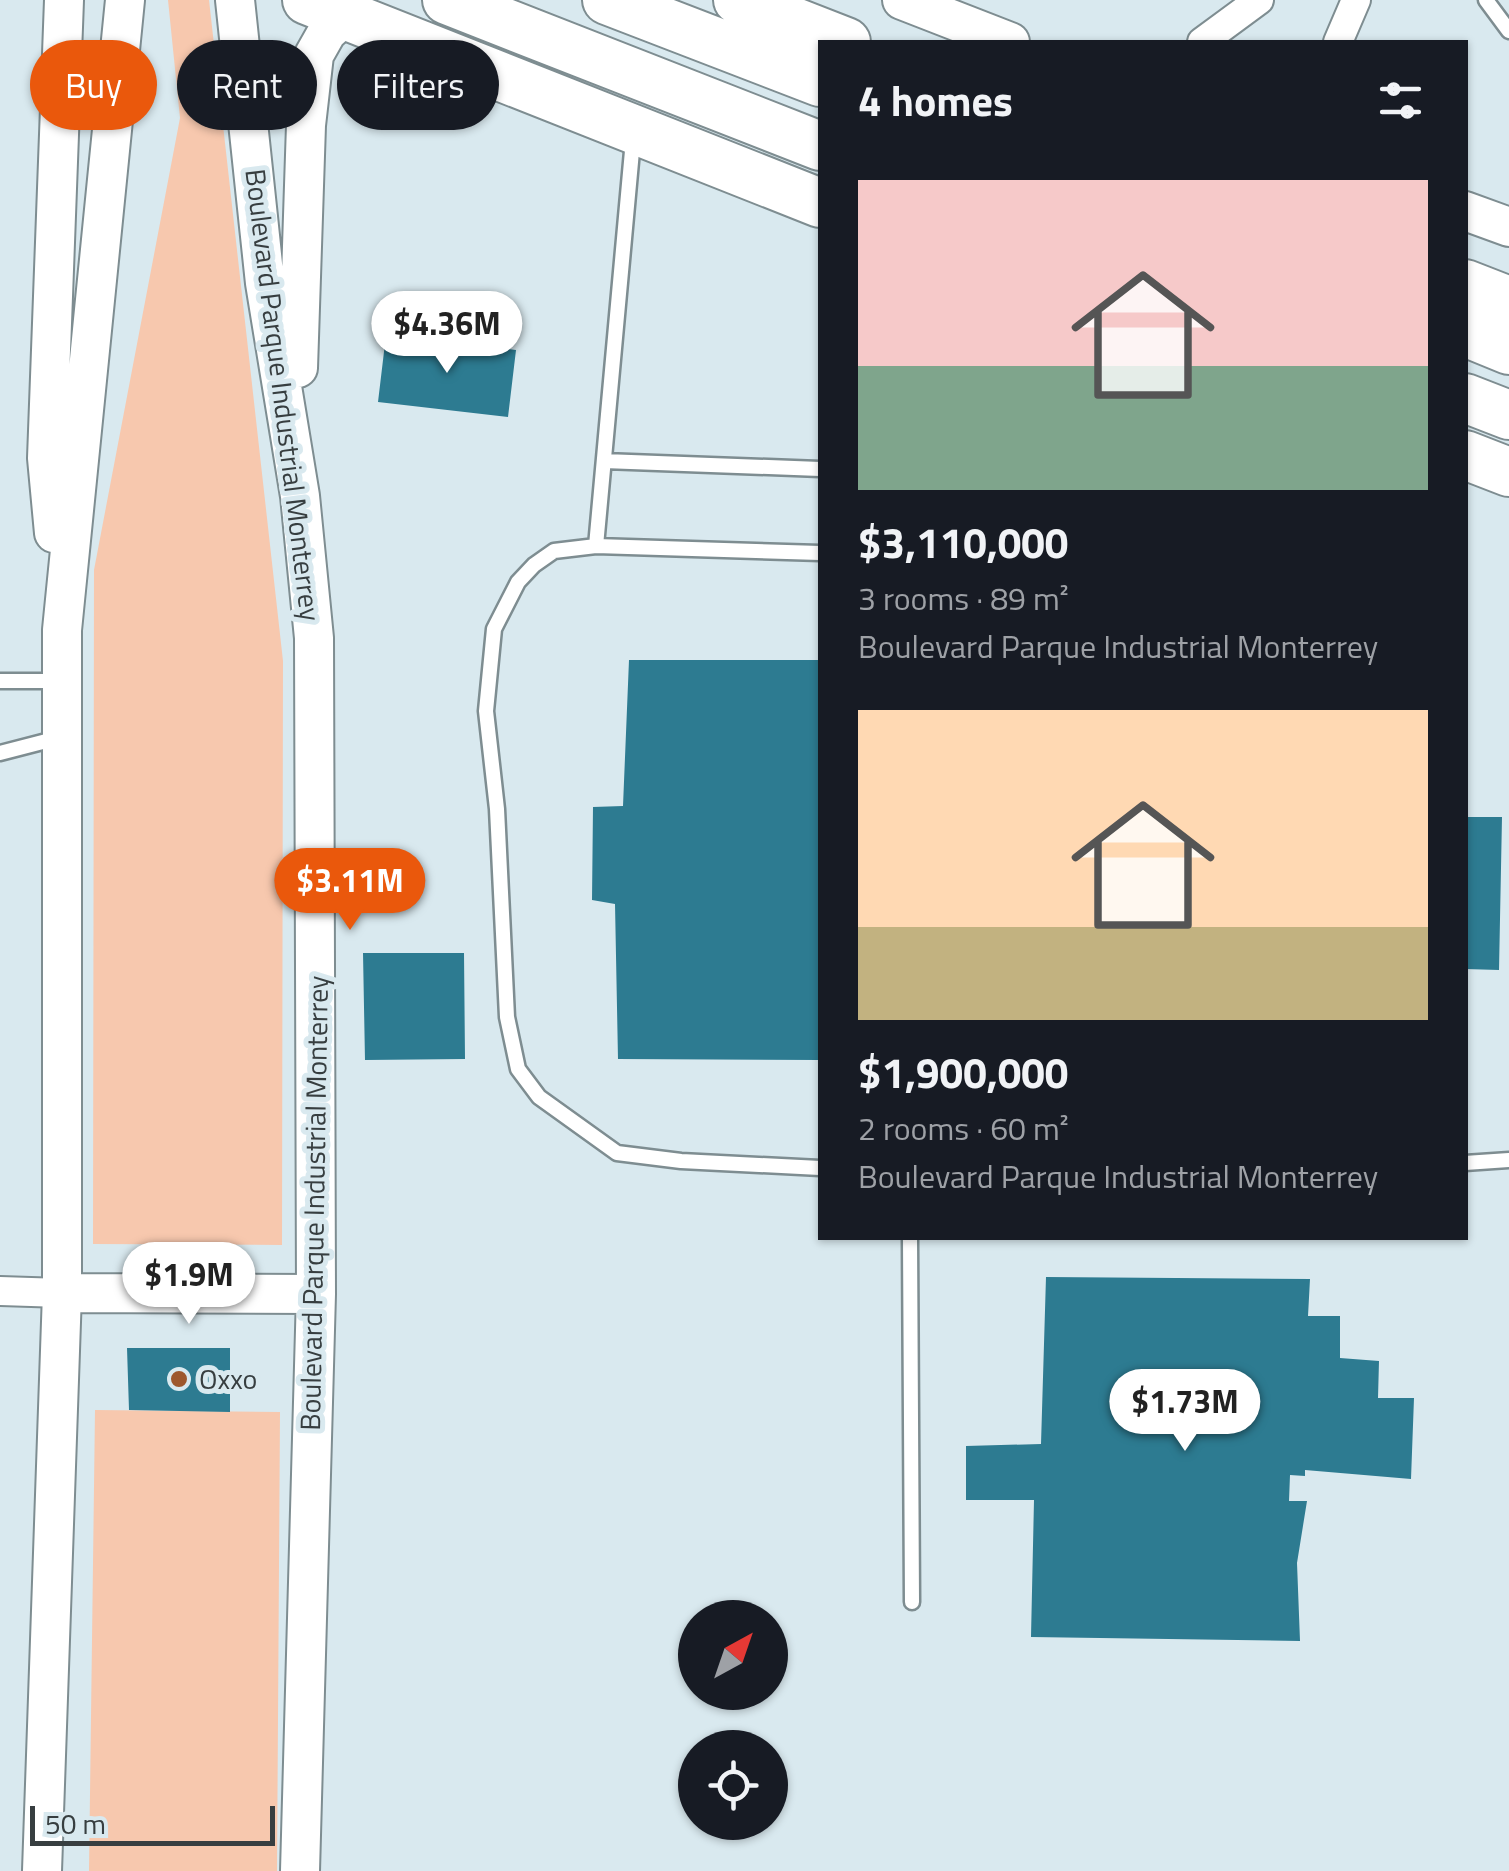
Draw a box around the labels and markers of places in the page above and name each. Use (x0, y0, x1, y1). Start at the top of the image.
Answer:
pin: $4.36M (366, 291, 528, 376)
pin: $3.11M (269, 848, 431, 933)
pin: $1.9M (119, 1242, 259, 1327)
place label: Oxxo (199, 1357, 257, 1400)
marker: Oxxo (168, 1368, 190, 1390)
pin: $1.73M (1104, 1369, 1266, 1454)

